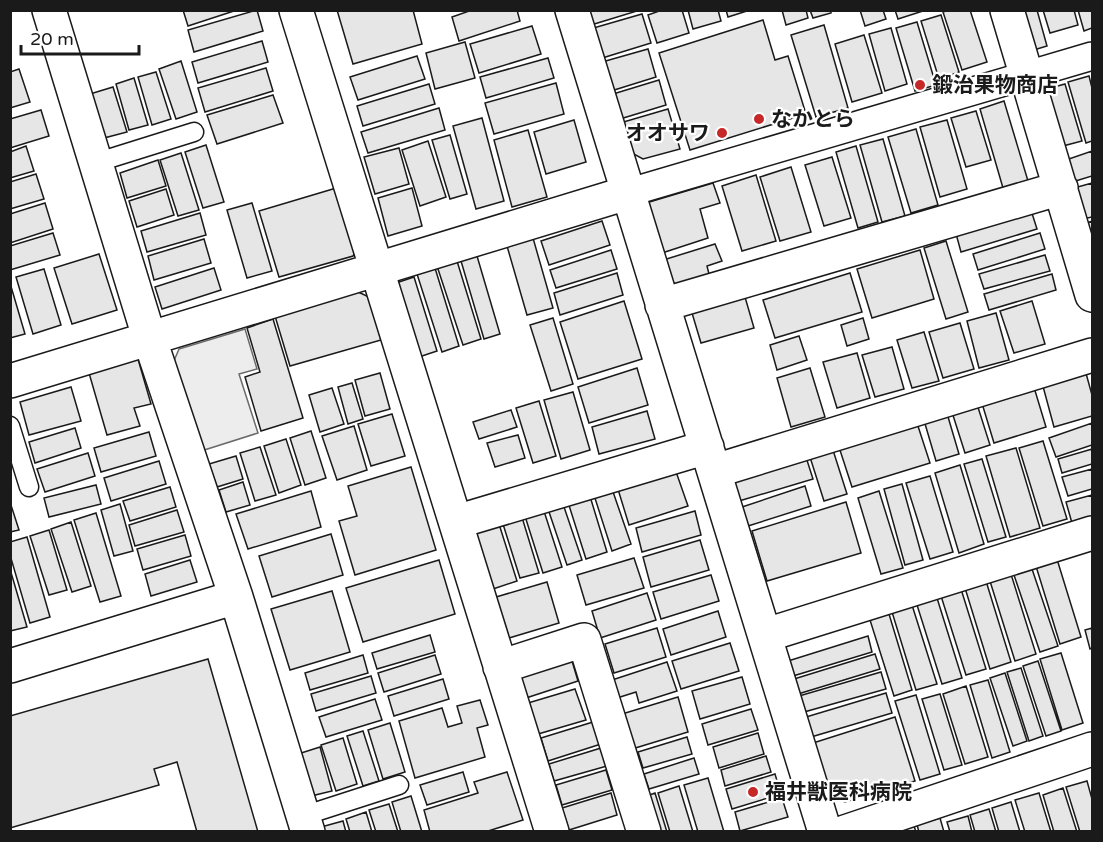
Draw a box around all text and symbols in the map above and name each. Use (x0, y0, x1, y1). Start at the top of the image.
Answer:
scale bar (21, 18, 140, 56)
text: 20 m (30, 28, 74, 50)
place label: 鍛治果物商店 (932, 73, 1058, 98)
marker: 鍛治果物商店 (913, 78, 927, 92)
place label: なかとら (771, 107, 855, 132)
marker: なかとら (752, 112, 766, 126)
place label: オオサワ (626, 121, 710, 146)
marker: オオサワ (715, 126, 729, 140)
place label: 福井獣医科病院 (765, 780, 912, 805)
marker: 福井獣医科病院 (746, 785, 760, 799)

